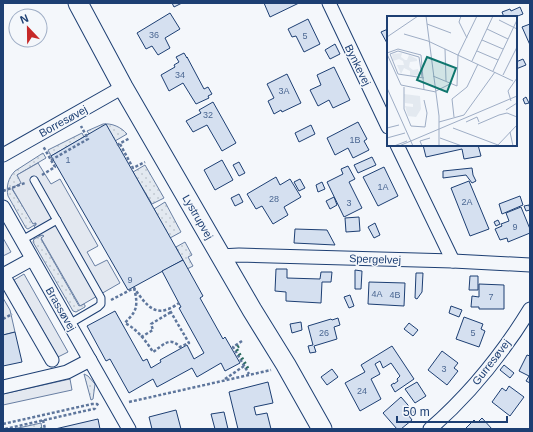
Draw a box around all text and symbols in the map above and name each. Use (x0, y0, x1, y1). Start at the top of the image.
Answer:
north arrow (8, 8, 48, 48)
text: N (18, 12, 30, 26)
inset map (387, 16, 517, 146)
house number: 36 (149, 30, 159, 40)
house number: 5 (302, 31, 308, 41)
street label: Bynkevej (343, 42, 373, 88)
house number: 34 (175, 70, 185, 80)
house number: 3A (278, 86, 290, 96)
street label: Borresøvej (37, 103, 89, 139)
house number: 32 (203, 110, 213, 120)
house number: 1B (349, 135, 361, 145)
house number: 1 (65, 155, 71, 165)
house number: 1A (377, 182, 389, 192)
street label: Lystrupvej (180, 192, 216, 242)
house number: 28 (269, 194, 279, 204)
house number: 2A (461, 197, 473, 207)
house number: 3 (346, 198, 352, 208)
house number: 9 (512, 222, 518, 232)
street label: Spergelvej (349, 252, 401, 266)
house number: 9 (127, 275, 133, 285)
street label: Brassøvej (44, 285, 78, 333)
house number: 4A (371, 289, 383, 299)
house number: 4B (389, 290, 401, 300)
house number: 7 (488, 292, 494, 302)
house number: 26 (319, 328, 329, 338)
house number: 5 (470, 328, 476, 338)
street label: Gurresøvej (470, 337, 512, 387)
house number: 3 (441, 364, 447, 374)
house number: 24 (357, 386, 367, 396)
scale bar (397, 398, 507, 424)
text: 50 m (403, 405, 430, 419)

